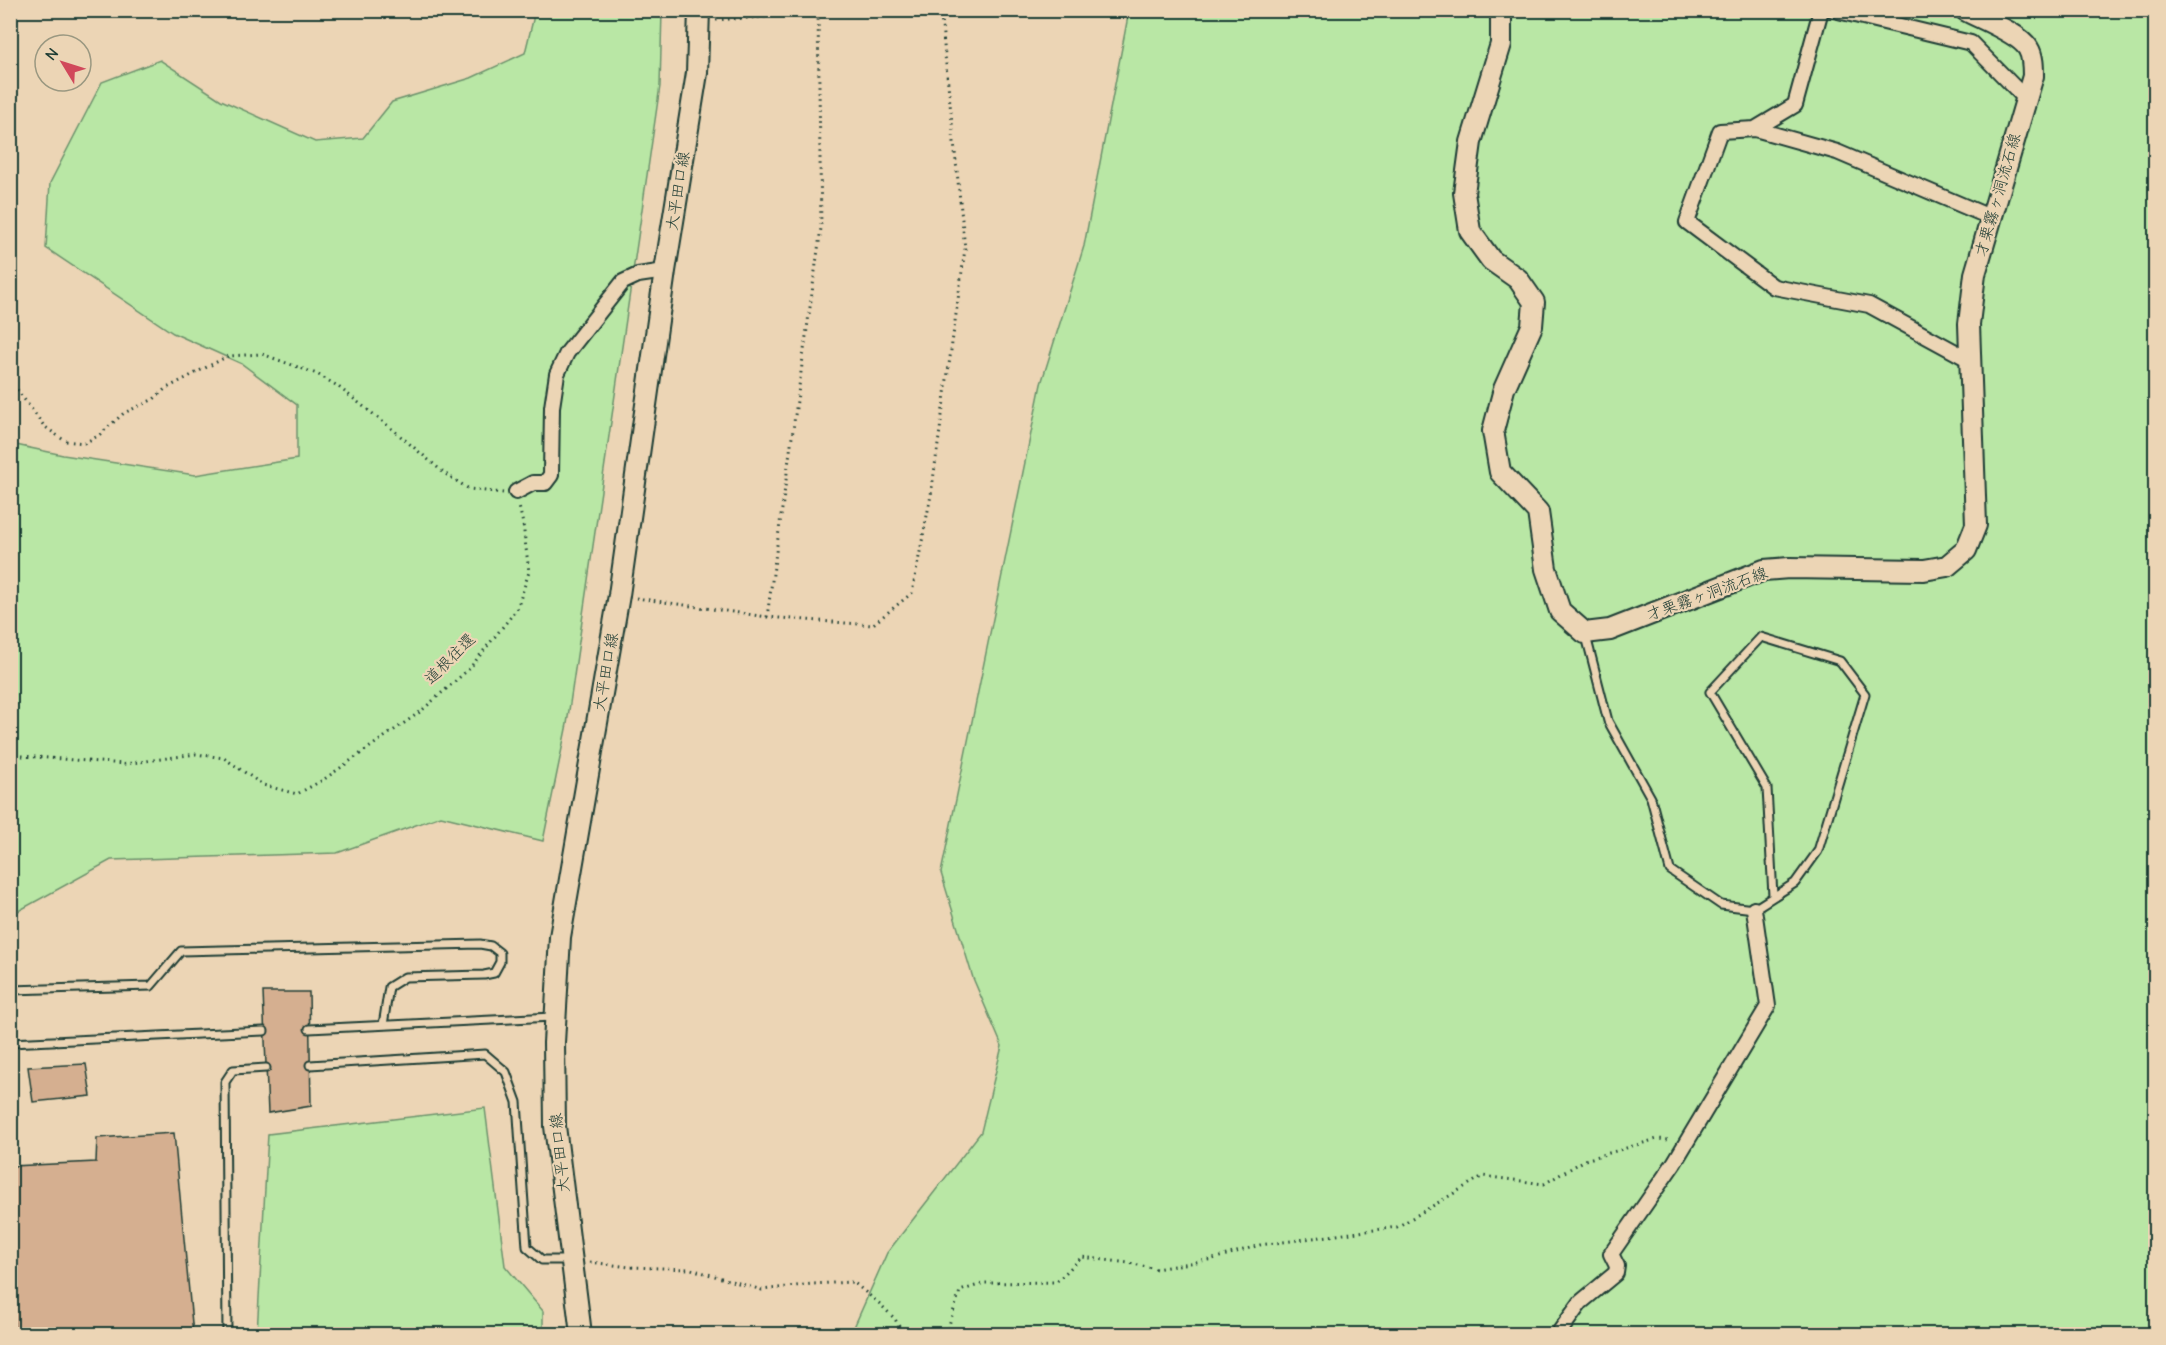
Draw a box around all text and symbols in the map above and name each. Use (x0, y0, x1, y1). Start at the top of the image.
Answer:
north arrow (33, 33, 93, 93)
text: N (42, 45, 62, 64)
street label: 才栗霧ヶ洞流石線 (1972, 131, 2024, 259)
street label: 大平田口線 (663, 150, 693, 232)
street label: 才栗霧ヶ洞流石線 (1644, 564, 1770, 624)
street label: 道根往還 (421, 630, 479, 688)
street label: 大平田口線 (590, 631, 622, 713)
street label: 大平田口線 (547, 1112, 573, 1194)

